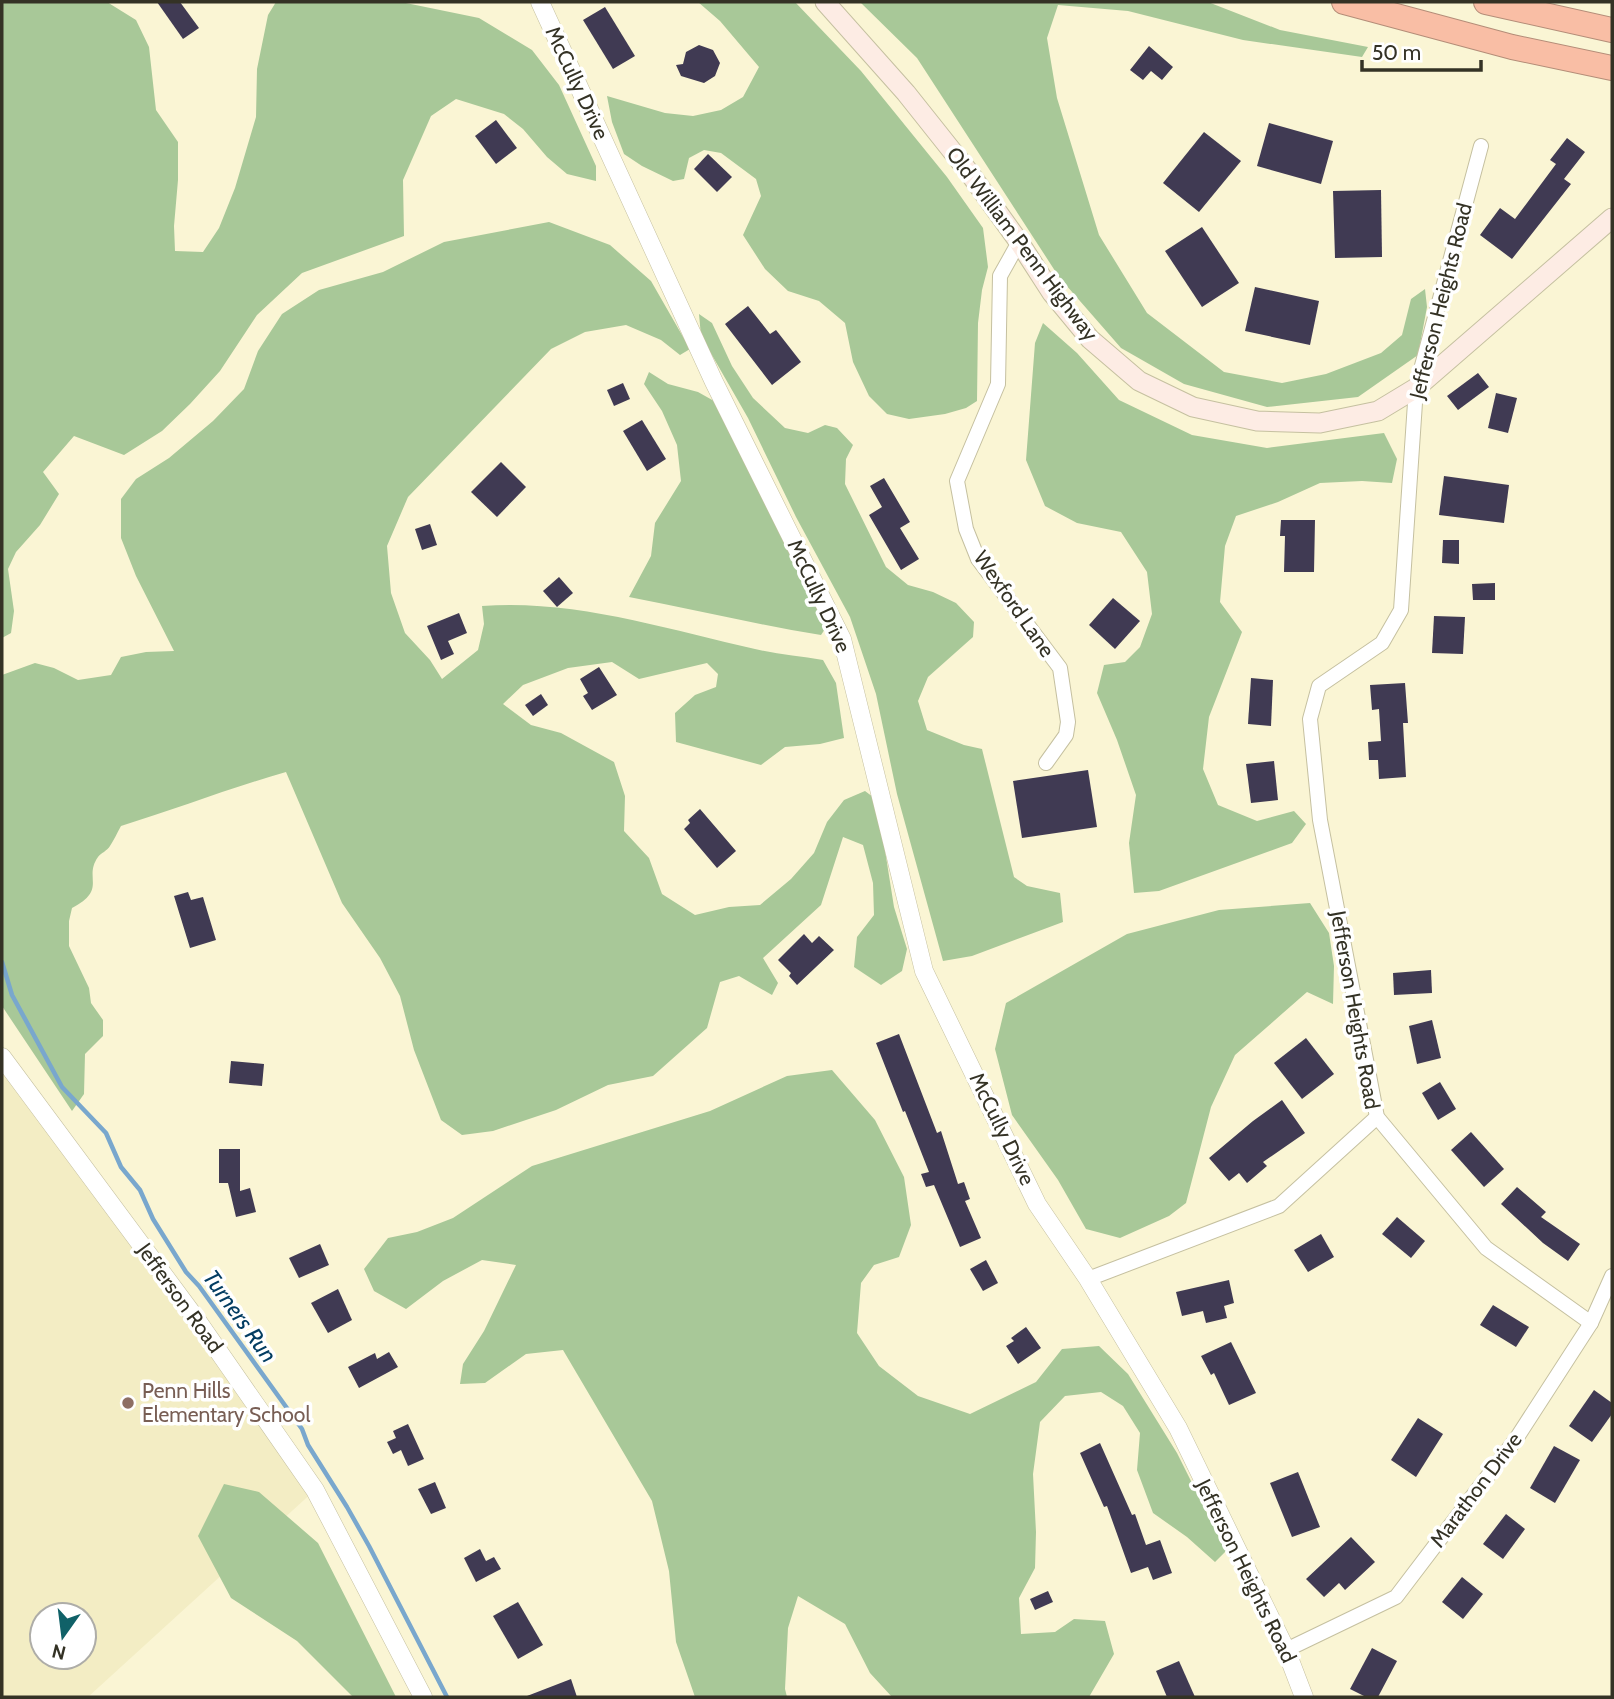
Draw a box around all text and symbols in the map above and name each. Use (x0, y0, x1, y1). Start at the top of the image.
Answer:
street label: McCully Drive (540, 22, 615, 144)
scale bar (1362, 28, 1481, 72)
text: 50 m (1372, 40, 1421, 65)
street label: Old William Penn Highway (941, 142, 1104, 346)
street label: Jefferson Heights Road (1404, 200, 1477, 402)
street label: McCully Drive (782, 535, 857, 657)
street label: Wexford Lane (969, 546, 1060, 662)
street label: Jefferson Heights Road (1326, 908, 1385, 1111)
street label: McCully Drive (964, 1069, 1041, 1189)
street label: Jefferson Road (132, 1237, 228, 1357)
water label: Turners Run (197, 1264, 283, 1368)
place label: Penn Hills Elementary School (142, 1378, 310, 1427)
marker: Penn Hills Elementary School (120, 1395, 136, 1411)
street label: Marathon Drive (1424, 1427, 1527, 1552)
street label: Jefferson Heights Road (1191, 1474, 1302, 1667)
north arrow (28, 1601, 98, 1671)
text: N (50, 1639, 68, 1665)

